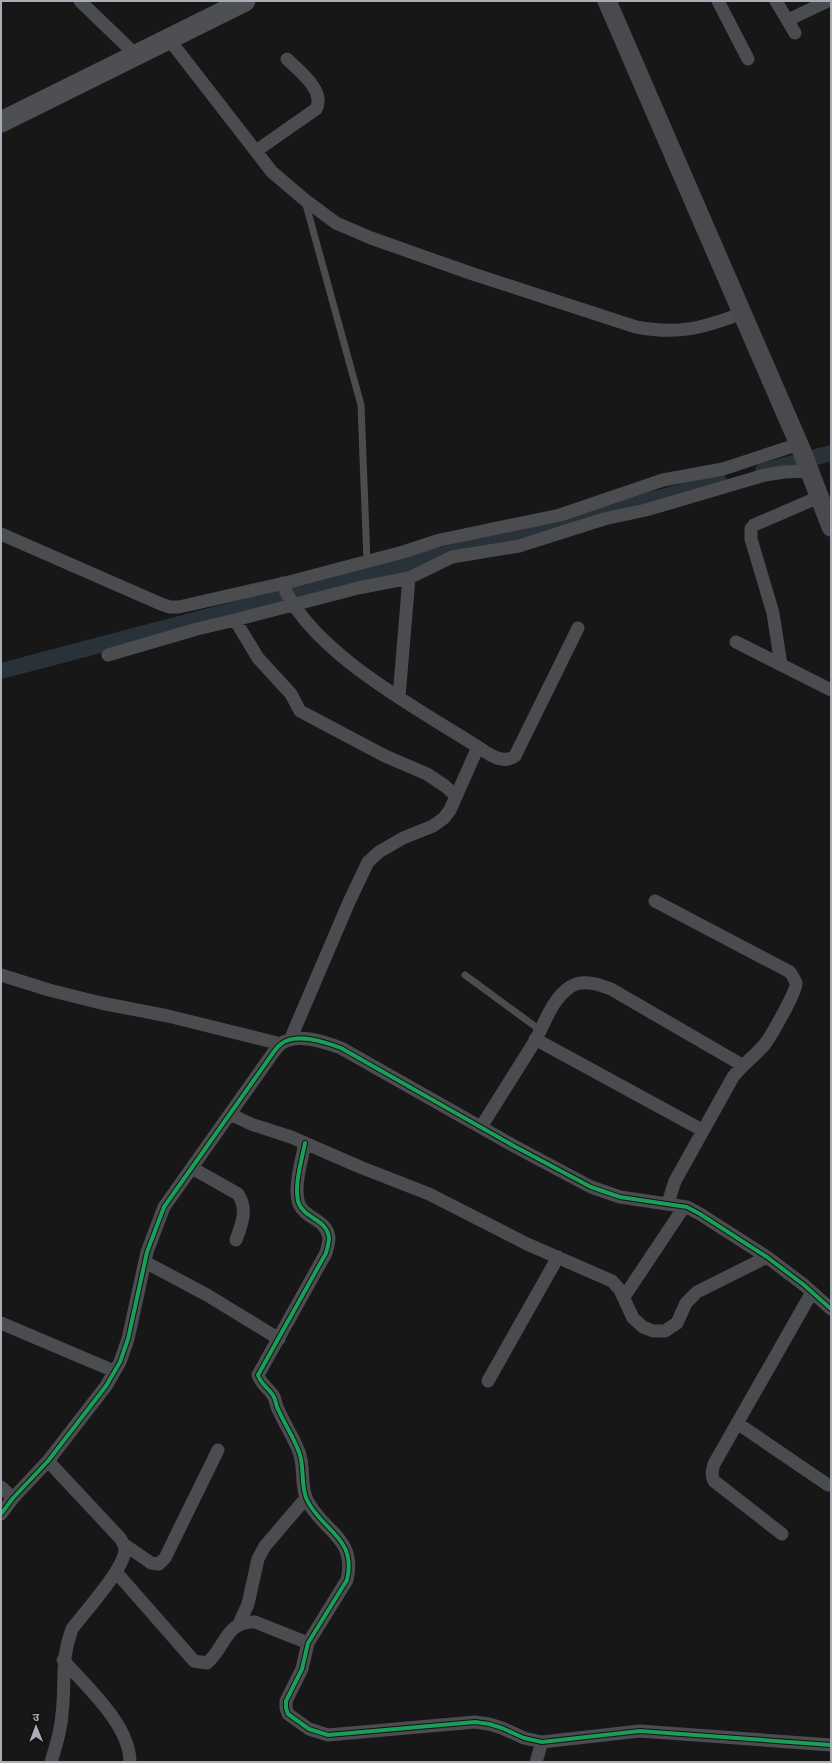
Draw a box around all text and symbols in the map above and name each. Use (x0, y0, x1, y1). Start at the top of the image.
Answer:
north arrow (16, 1707, 56, 1747)
text: उ (33, 1711, 40, 1724)

